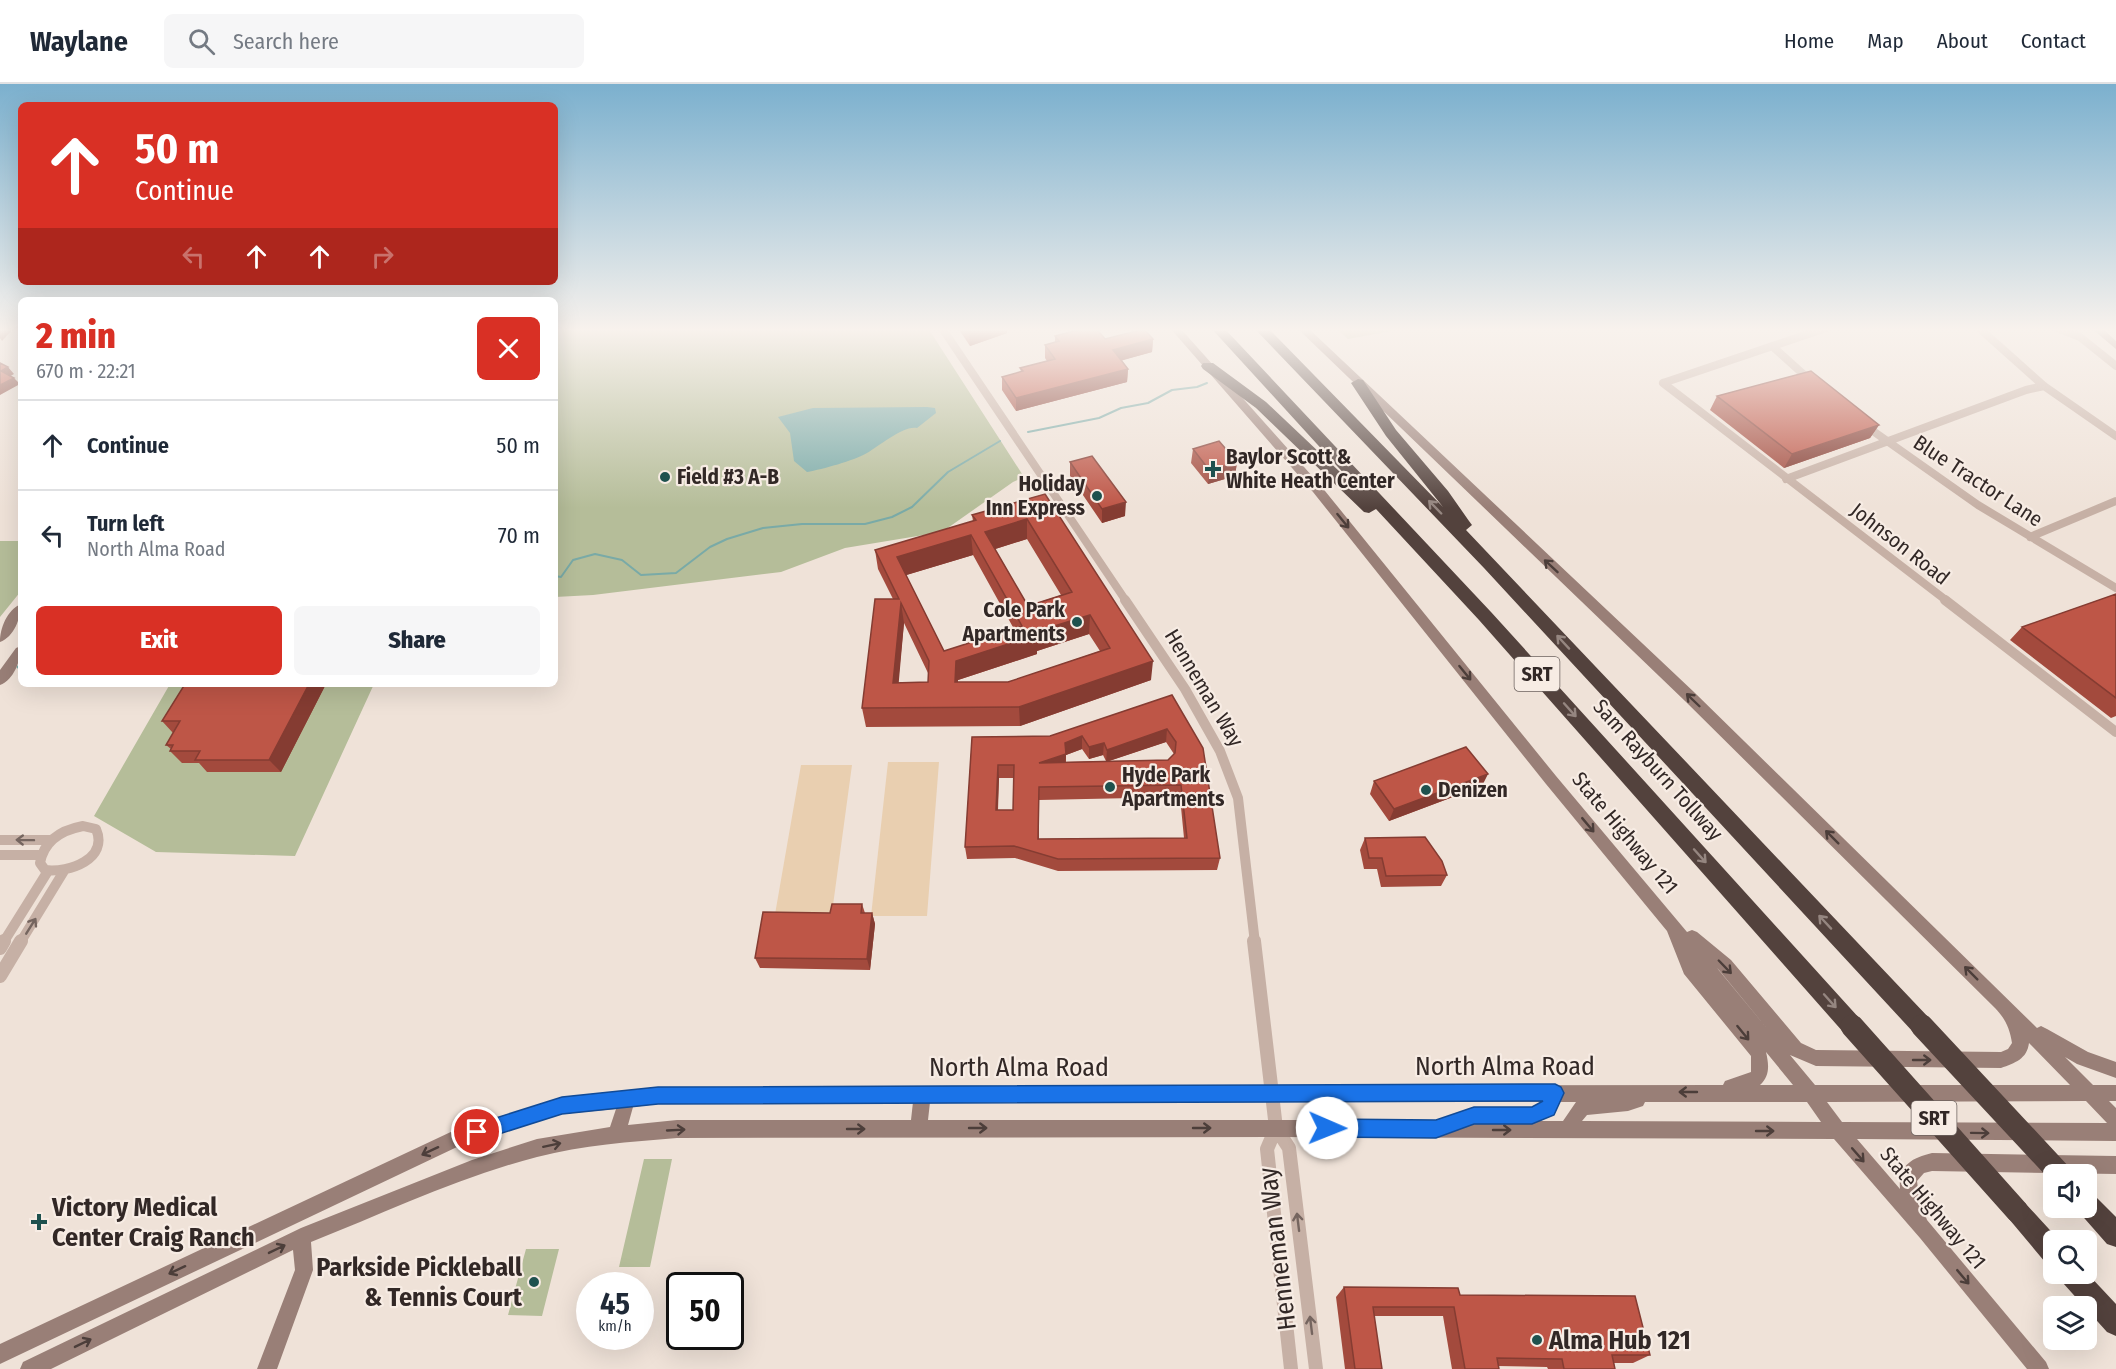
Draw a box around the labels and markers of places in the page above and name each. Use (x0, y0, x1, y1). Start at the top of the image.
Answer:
place label: Baylor Scott & White Heath Center (1226, 444, 1395, 494)
marker: Baylor Scott & White Heath Center (1204, 460, 1222, 478)
place label: Field #3 A-B (677, 464, 779, 490)
marker: Field #3 A-B (658, 470, 672, 484)
place label: Holiday Inn Express (986, 471, 1086, 521)
marker: Holiday Inn Express (1090, 489, 1104, 503)
place label: Cole Park Apartments (962, 597, 1065, 647)
marker: Cole Park Apartments (1070, 615, 1084, 629)
place label: Hyde Park Apartments (1121, 762, 1224, 812)
place label: Denizen (1438, 777, 1508, 803)
marker: Hyde Park Apartments (1103, 780, 1117, 794)
marker: Denizen (1419, 783, 1433, 797)
pin (451, 1106, 502, 1157)
place label: Victory Medical Center Craig Ranch (51, 1192, 255, 1253)
marker: Victory Medical Center Craig Ranch (30, 1213, 48, 1231)
place label: Parkside Pickleball & Tennis Court (316, 1252, 523, 1313)
marker: Parkside Pickleball & Tennis Court (527, 1275, 541, 1289)
place label: Alma Hub 121 (1548, 1325, 1691, 1356)
marker: Alma Hub 121 (1530, 1333, 1544, 1347)

